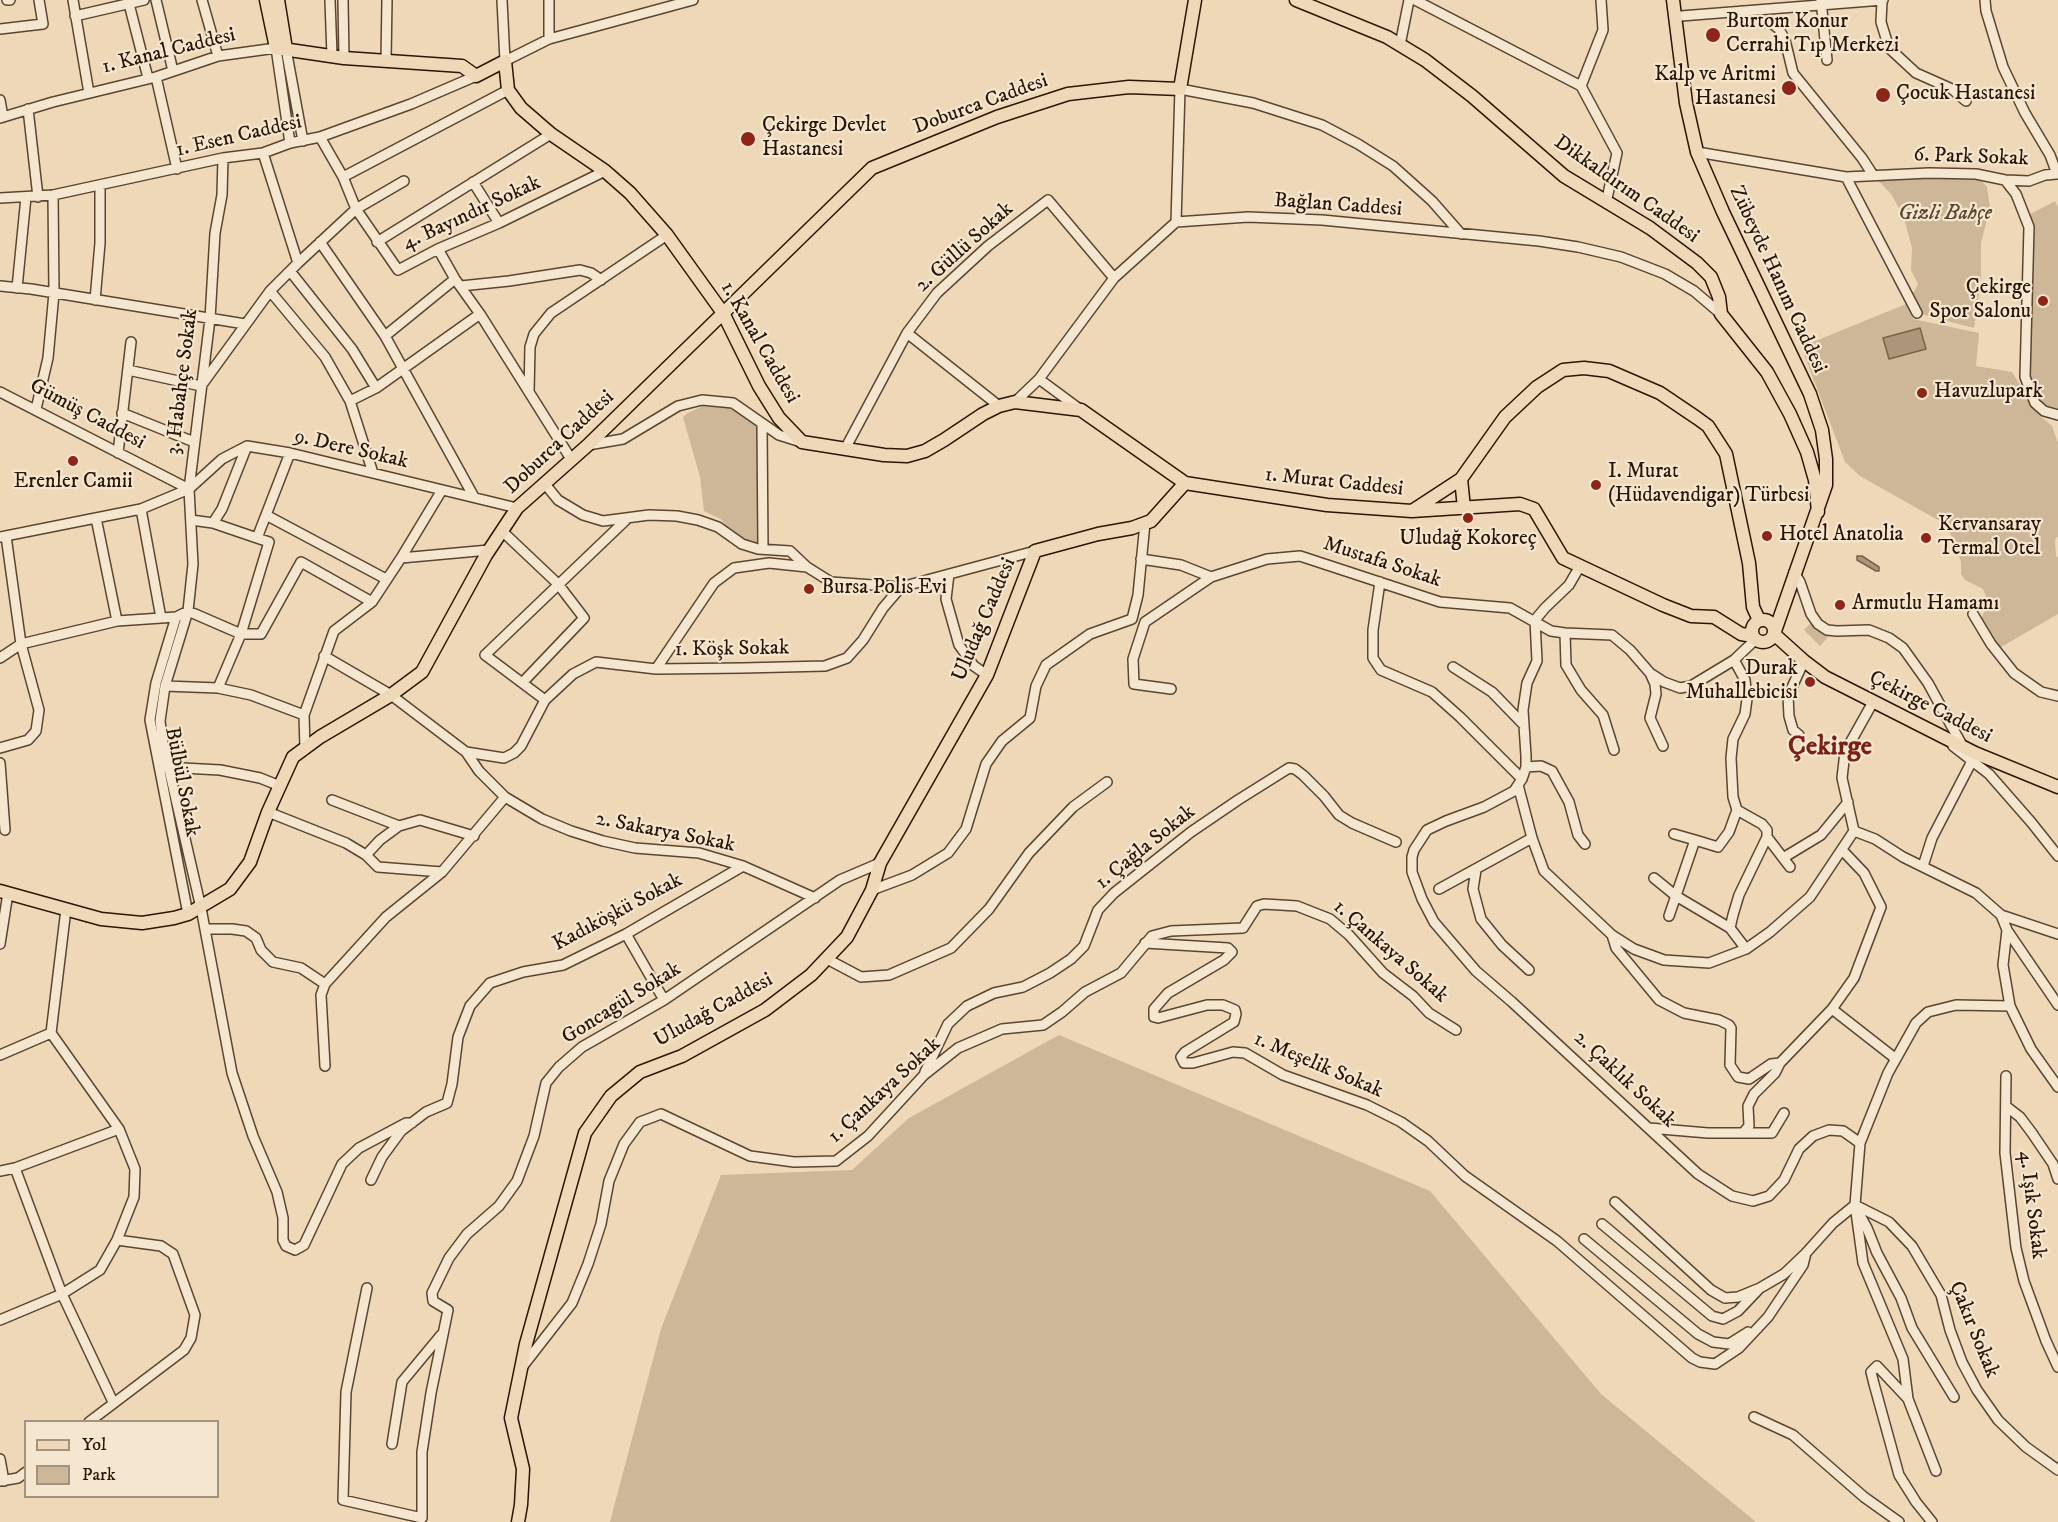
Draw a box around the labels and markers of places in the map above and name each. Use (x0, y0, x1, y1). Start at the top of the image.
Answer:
place label: Burtom Konur Cerrahi Tıp Merkezi (1726, 10, 1899, 60)
marker: Burtom Konur Cerrahi Tıp Merkezi (1704, 26, 1722, 44)
place label: Kalp ve Aritmi Hastanesi (1654, 63, 1776, 113)
marker: Kalp ve Aritmi Hastanesi (1780, 79, 1798, 97)
place label: Çocuk Hastanesi (1896, 82, 2036, 108)
marker: Çocuk Hastanesi (1874, 86, 1892, 104)
place label: Çekirge Devlet Hastanesi (762, 114, 887, 164)
marker: Çekirge Devlet Hastanesi (739, 130, 757, 148)
place label: Çekirge Spor Salonu (1930, 276, 2031, 326)
marker: Çekirge Spor Salonu (2036, 294, 2050, 308)
place label: Havuzlupark (1934, 380, 2043, 406)
marker: Havuzlupark (1915, 386, 1929, 400)
marker: Erenler Camii (66, 454, 80, 468)
place label: I. Murat (Hüdavendigar) Türbesi (1608, 460, 1809, 510)
place label: Erenler Camii (13, 470, 133, 496)
marker: I. Murat (Hüdavendigar) Türbesi (1589, 478, 1603, 492)
marker: Uludağ Kokoreç (1461, 511, 1475, 525)
place label: Kervansaray Termal Otel (1938, 513, 2041, 563)
place label: Hotel Anatolia (1779, 523, 1904, 549)
place label: Uludağ Kokoreç (1399, 527, 1537, 553)
marker: Hotel Anatolia (1760, 529, 1774, 543)
marker: Kervansaray Termal Otel (1919, 531, 1933, 545)
place label: Bursa Polis Evi (821, 576, 947, 602)
marker: Bursa Polis Evi (802, 582, 816, 596)
place label: Armutlu Hamamı (1852, 592, 1999, 618)
marker: Armutlu Hamamı (1833, 598, 1847, 612)
place label: Durak Muhallebicisi (1686, 657, 1798, 707)
marker: Durak Muhallebicisi (1803, 675, 1817, 689)

